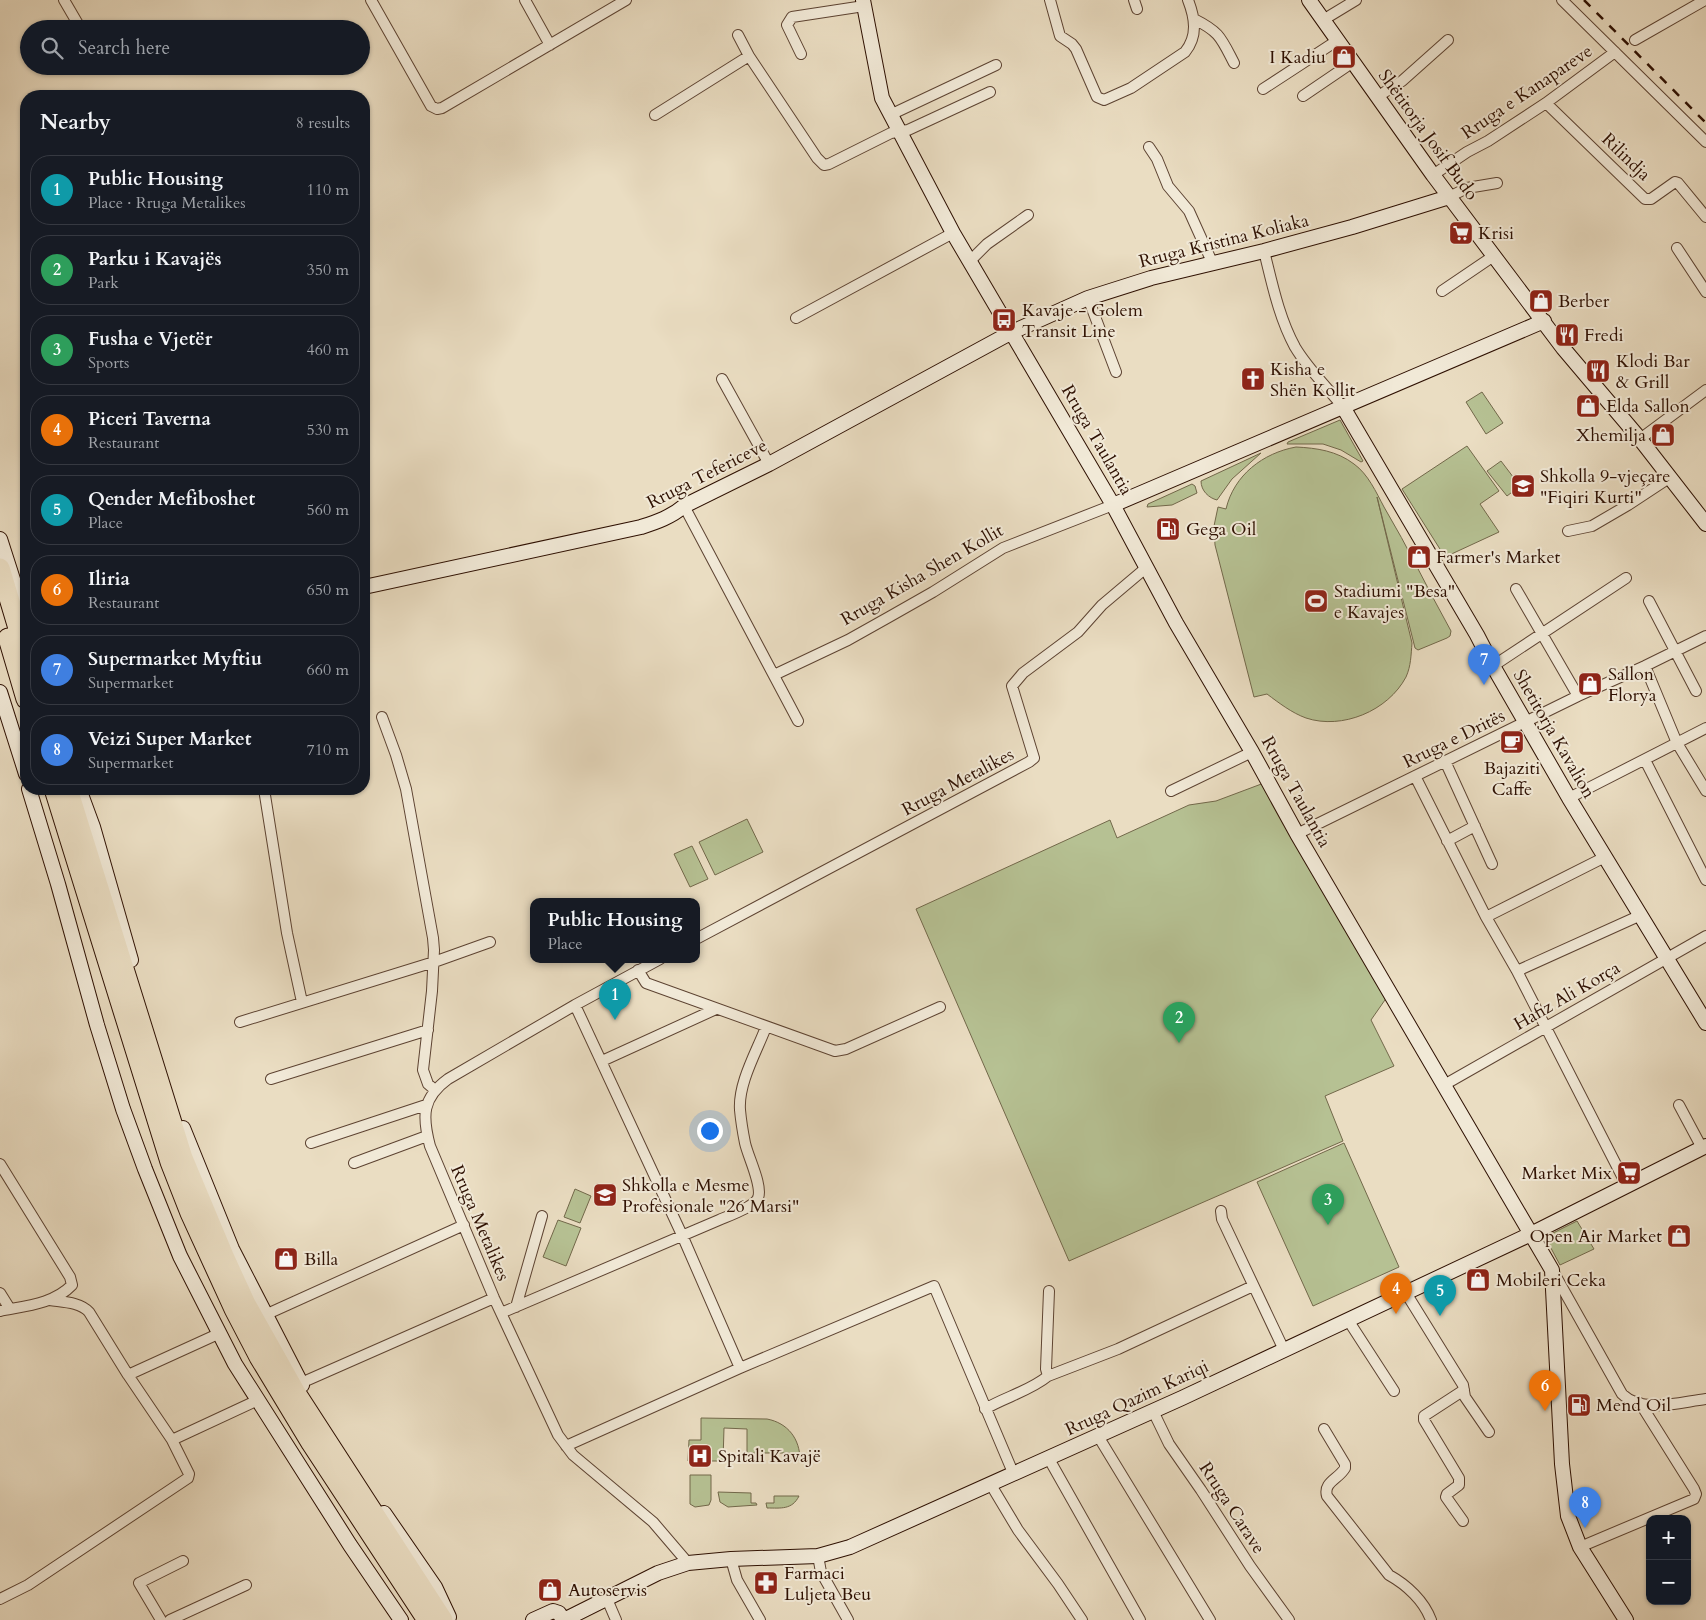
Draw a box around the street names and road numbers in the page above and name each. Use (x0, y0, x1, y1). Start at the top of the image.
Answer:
street label: Rruga e Kanapareve (1457, 39, 1597, 145)
street label: Shëtitorja Josif Budo (1372, 64, 1484, 206)
street label: Rilindja (1596, 127, 1656, 187)
street label: Rruga Kristina Koliaka (1136, 208, 1312, 274)
street label: Rruga Taulantia (1055, 380, 1139, 500)
street label: Rruga Tefericeve (643, 433, 771, 515)
street label: Rruga Kisha Shen Kollit (836, 518, 1008, 632)
street label: Shetitorja Kavalion (1507, 665, 1601, 804)
street label: Rruga e Dritës (1399, 703, 1509, 775)
street label: Rruga Taulantia (1255, 732, 1337, 852)
street label: Rruga Metalikes (898, 742, 1018, 822)
street label: Hafiz Ali Korça (1509, 955, 1625, 1037)
street label: Rruga Metalikes (444, 1161, 516, 1285)
street label: Rruga Qazim Kariqi (1061, 1354, 1213, 1442)
street label: Rruga Carave (1193, 1457, 1271, 1559)

